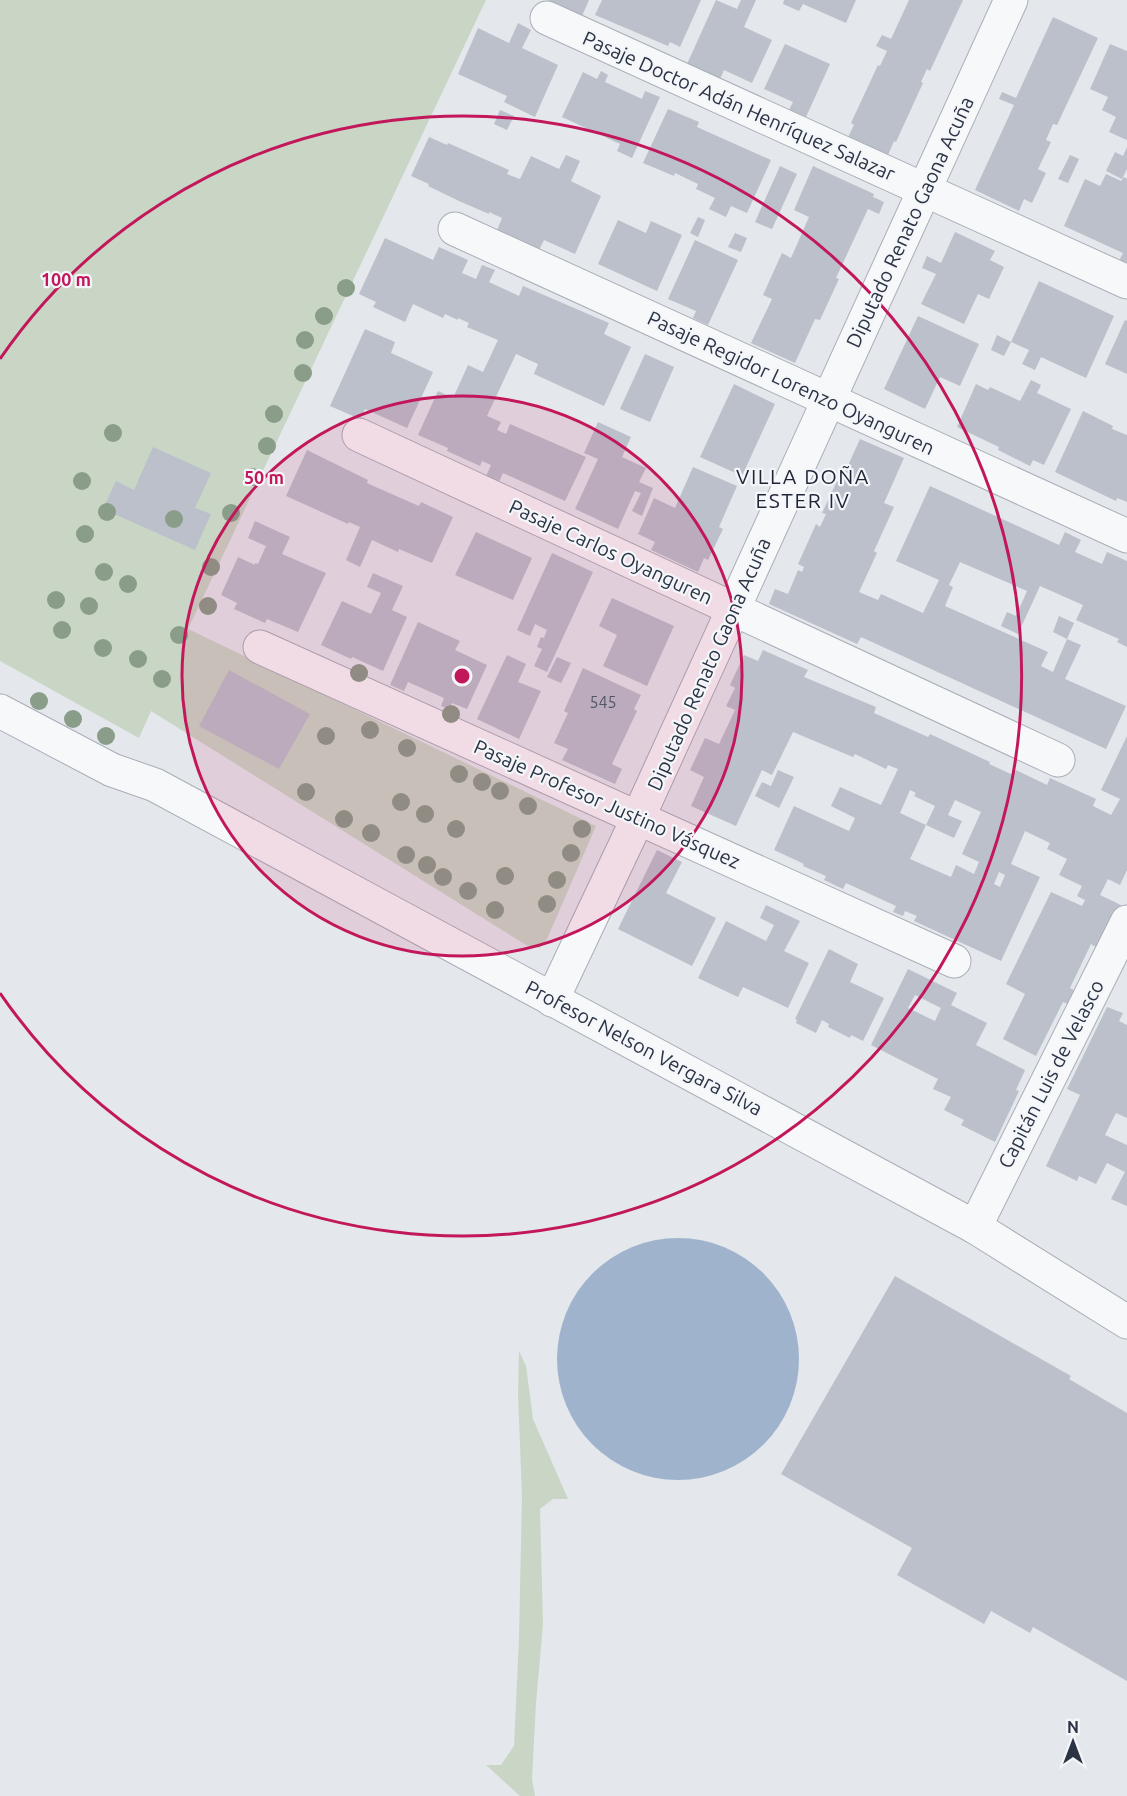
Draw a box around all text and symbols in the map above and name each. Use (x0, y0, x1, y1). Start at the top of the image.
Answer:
street label: Pasaje Doctor Adán Henríquez Salazar (579, 26, 899, 185)
street label: Diputado Renato Gaona Acuña (841, 93, 978, 351)
text: 100 m (41, 269, 91, 289)
street label: Pasaje Regidor Lorenzo Oyanguren (644, 306, 938, 459)
district label: VILLA DOÑA ESTER IV (736, 464, 870, 512)
text: 50 m (244, 467, 284, 487)
street label: Pasaje Carlos Oyanguren (506, 494, 717, 609)
street label: Diputado Renato Gaona Acuña (642, 534, 775, 794)
centre of rings (452, 666, 472, 686)
house number: 545 (589, 693, 617, 711)
street label: Pasaje Profesor Justino Vásquez (471, 734, 744, 873)
street label: Profesor Nelson Vergara Silva (522, 975, 766, 1120)
street label: Capitán Luis de Velasco (993, 976, 1108, 1172)
north arrow (1043, 1712, 1103, 1772)
text: N (1067, 1718, 1079, 1736)

